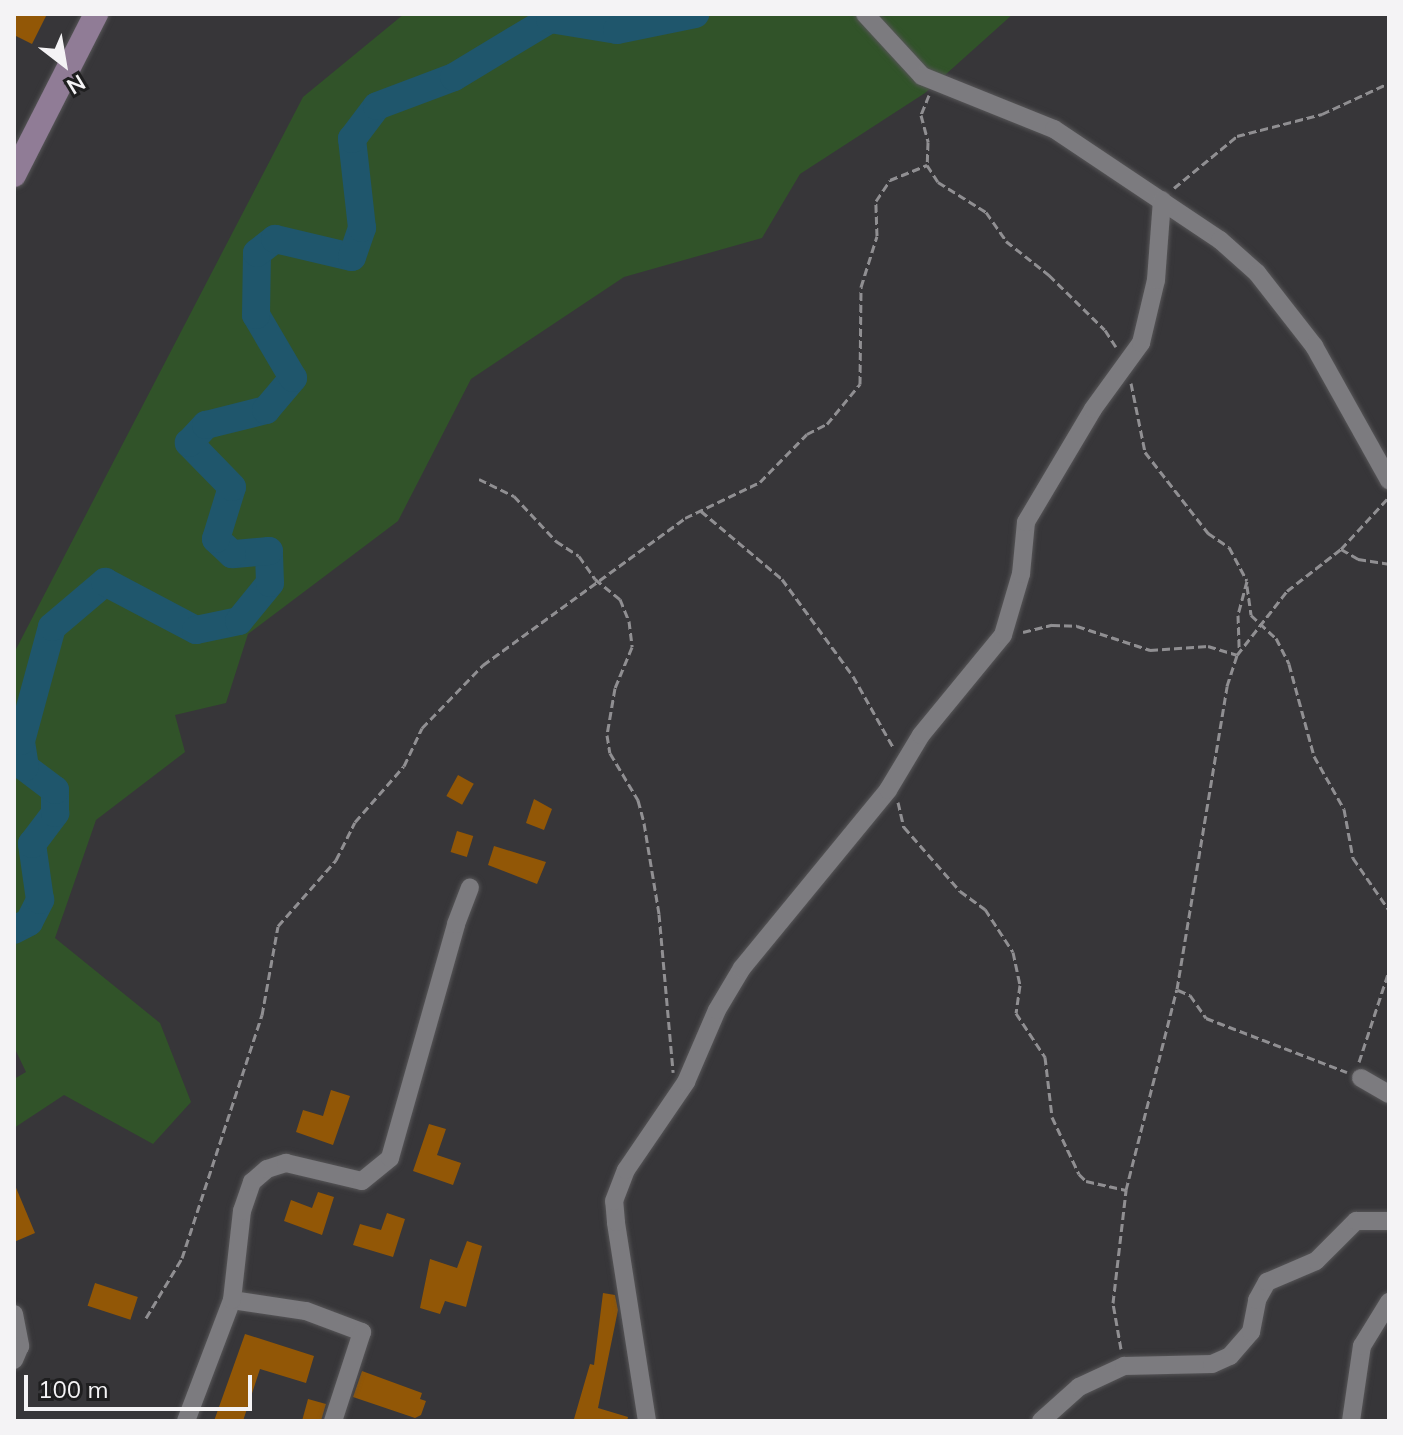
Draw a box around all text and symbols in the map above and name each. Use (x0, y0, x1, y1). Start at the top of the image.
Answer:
north arrow (24, 24, 104, 104)
text: N (62, 68, 91, 101)
scale bar (28, 1359, 256, 1409)
text: 100 m (38, 1374, 109, 1404)

